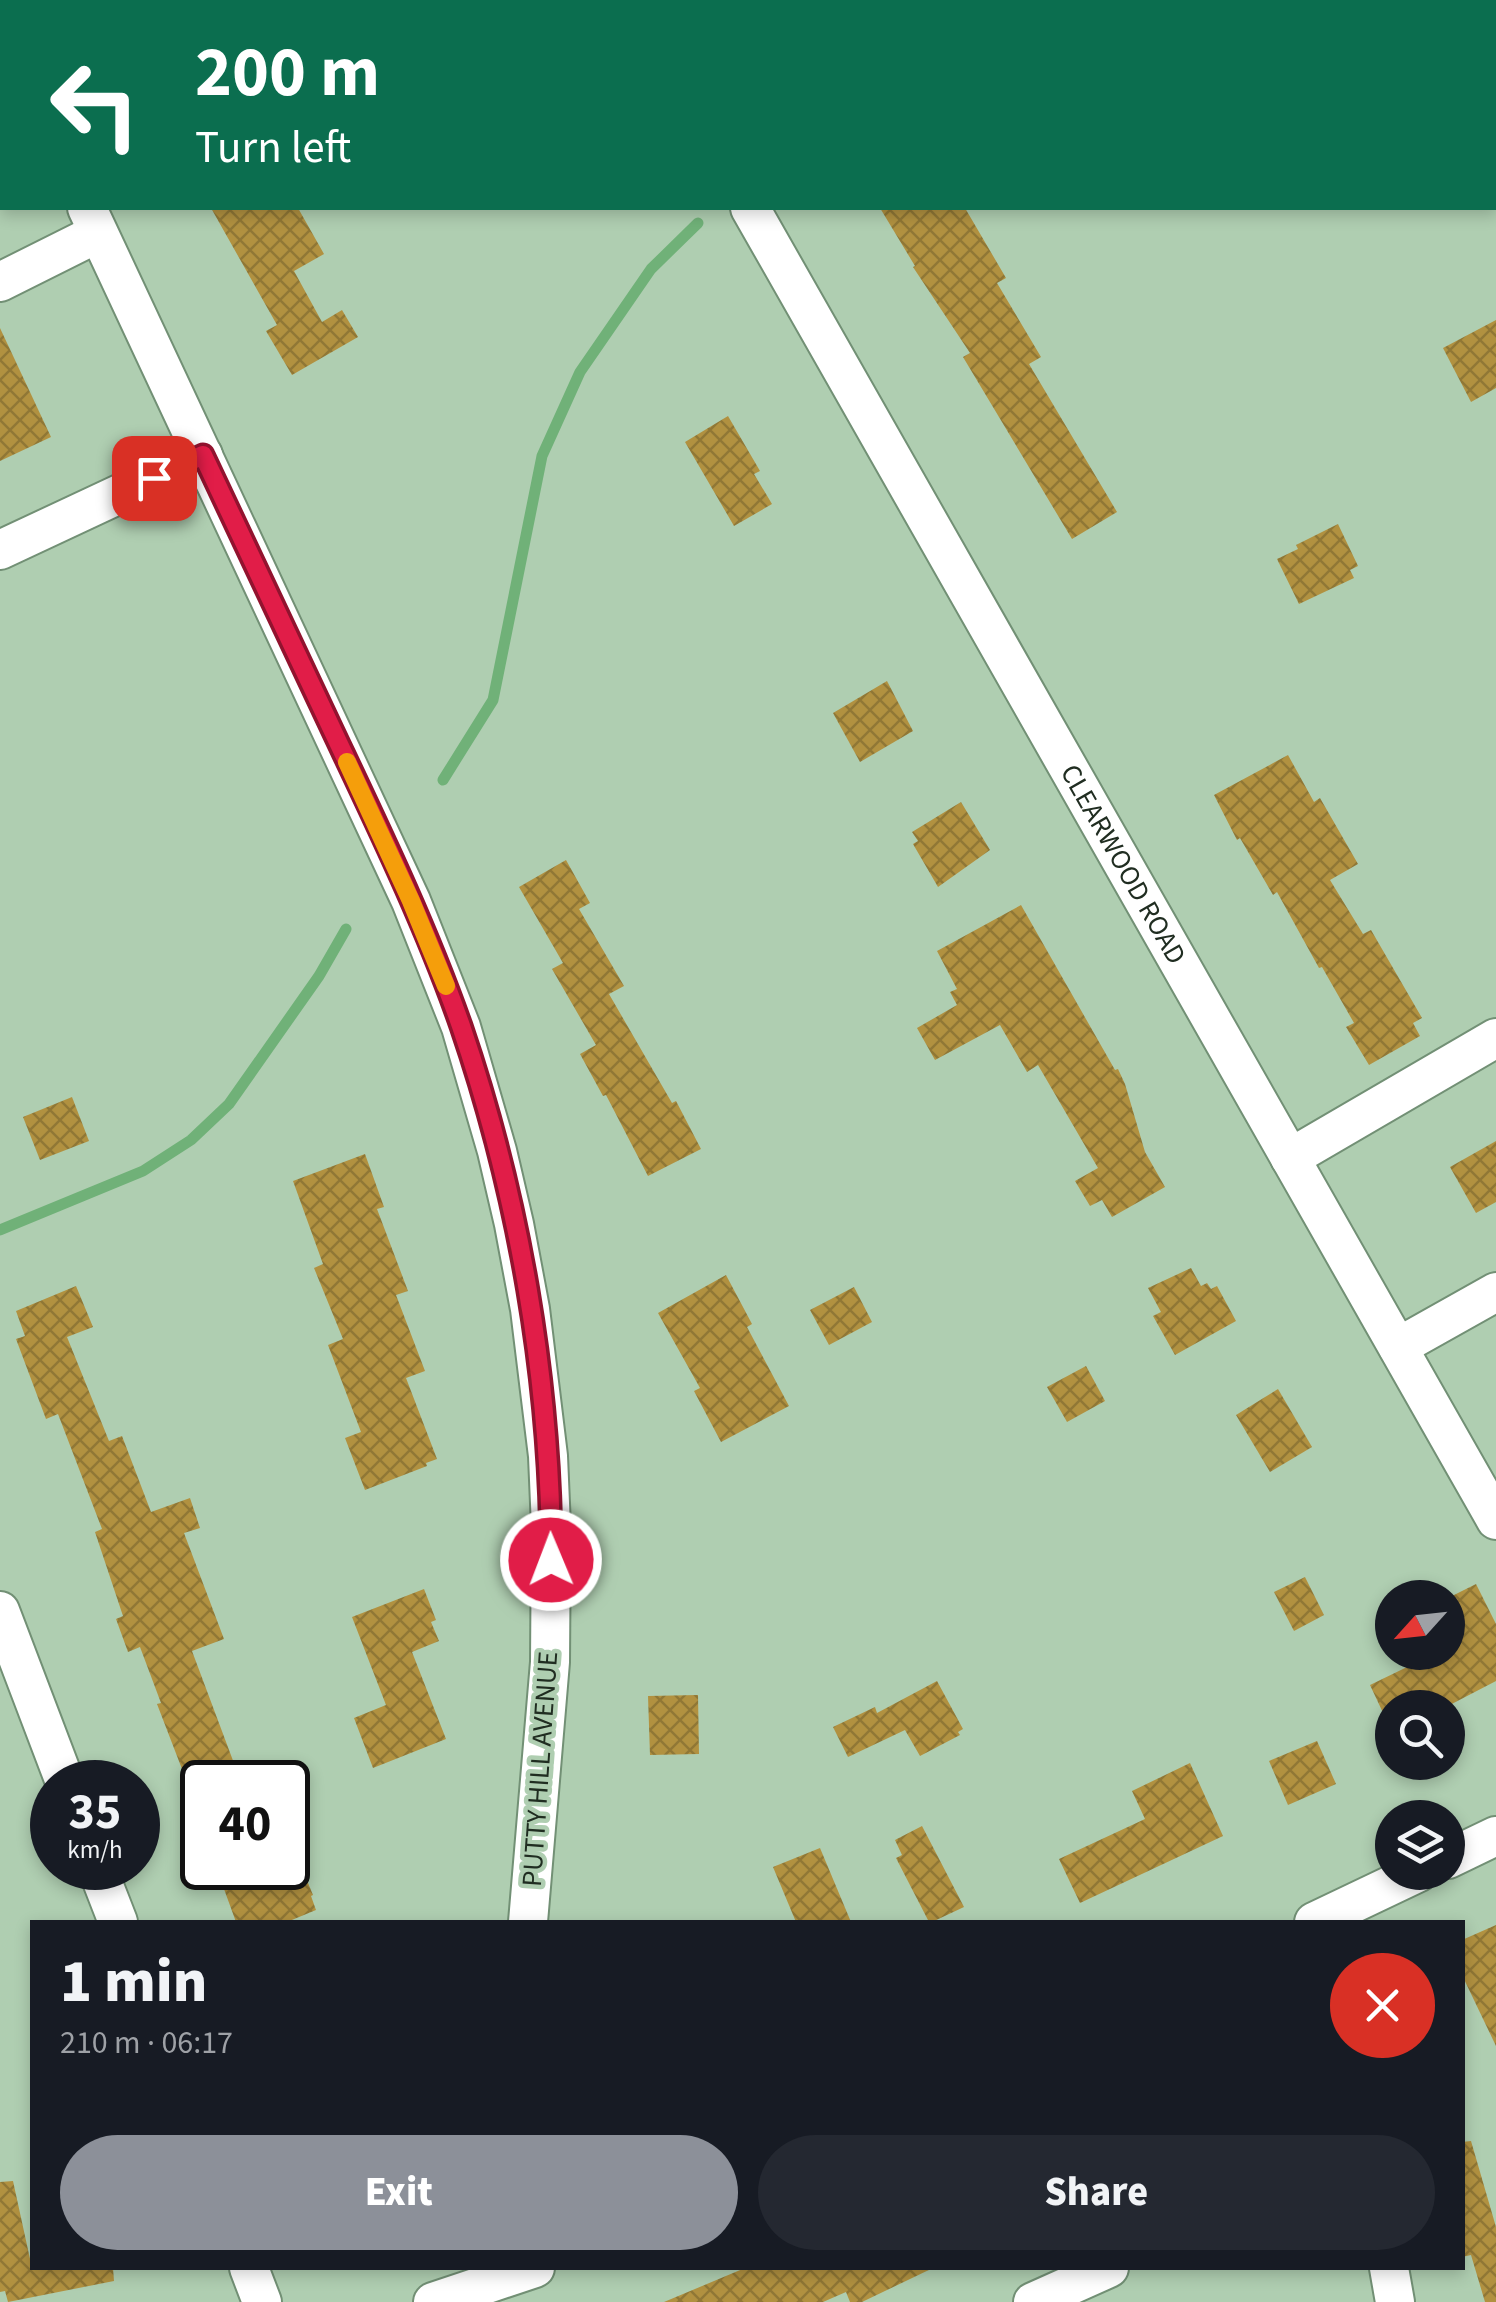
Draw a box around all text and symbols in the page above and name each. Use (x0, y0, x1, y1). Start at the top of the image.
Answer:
text: 200 m (195, 23, 380, 123)
icon: left (30, 40, 160, 170)
text: Turn left (195, 116, 351, 180)
pin (112, 436, 197, 521)
icon: arrive (127, 451, 182, 506)
street label: CLEARWOOD ROAD (1050, 757, 1196, 972)
position arrow (499, 1508, 603, 1612)
north arrow (1375, 1580, 1465, 1670)
map controls (1375, 1580, 1465, 1890)
street label: PUTTY HILL AVENUE (512, 1650, 568, 1888)
button: search (1375, 1690, 1465, 1780)
speed limit sign: 40 (180, 1760, 310, 1890)
text: 35 (69, 1777, 121, 1848)
button: layers (1375, 1800, 1465, 1890)
text: km/h (67, 1832, 123, 1868)
text: 1 min (60, 1940, 207, 2025)
button: close (1330, 1953, 1435, 2058)
text: 210 m · 06:17 (60, 2020, 233, 2066)
button: Exit (60, 2135, 738, 2250)
button: Share (758, 2135, 1435, 2250)

